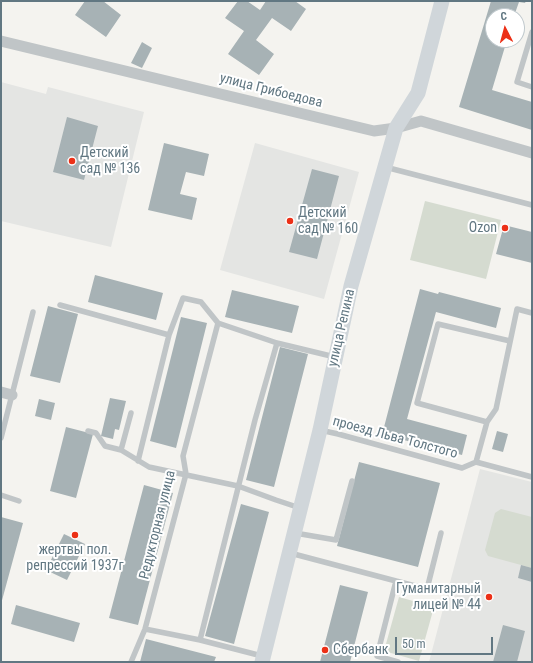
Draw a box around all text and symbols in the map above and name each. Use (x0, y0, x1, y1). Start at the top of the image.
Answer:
north arrow (485, 8, 525, 48)
text: С (500, 10, 508, 23)
street label: улица Грибоедова (218, 70, 324, 112)
place label: Детский сад № 136 (80, 145, 140, 178)
marker: Детский сад № 136 (67, 156, 77, 166)
place label: Детский сад № 160 (298, 205, 358, 238)
marker: Детский сад № 160 (285, 216, 295, 226)
place label: Ozon (469, 220, 497, 236)
marker: Ozon (500, 223, 510, 233)
street label: улица Репина (325, 287, 359, 369)
street label: проезд Льва Толстого (331, 413, 459, 463)
street label: Редукторная улица (136, 469, 180, 581)
marker: жертвы пол. репрессий 1937г (70, 530, 80, 540)
place label: жертвы пол. репрессий 1937г (26, 542, 124, 574)
place label: Гуманитарный лицей № 44 (396, 581, 481, 614)
marker: Гуманитарный лицей № 44 (484, 592, 494, 602)
scale bar (397, 629, 495, 655)
text: 50 m (402, 637, 426, 651)
place label: Сбербанк (333, 642, 389, 658)
marker: Сбербанк (320, 645, 330, 655)

